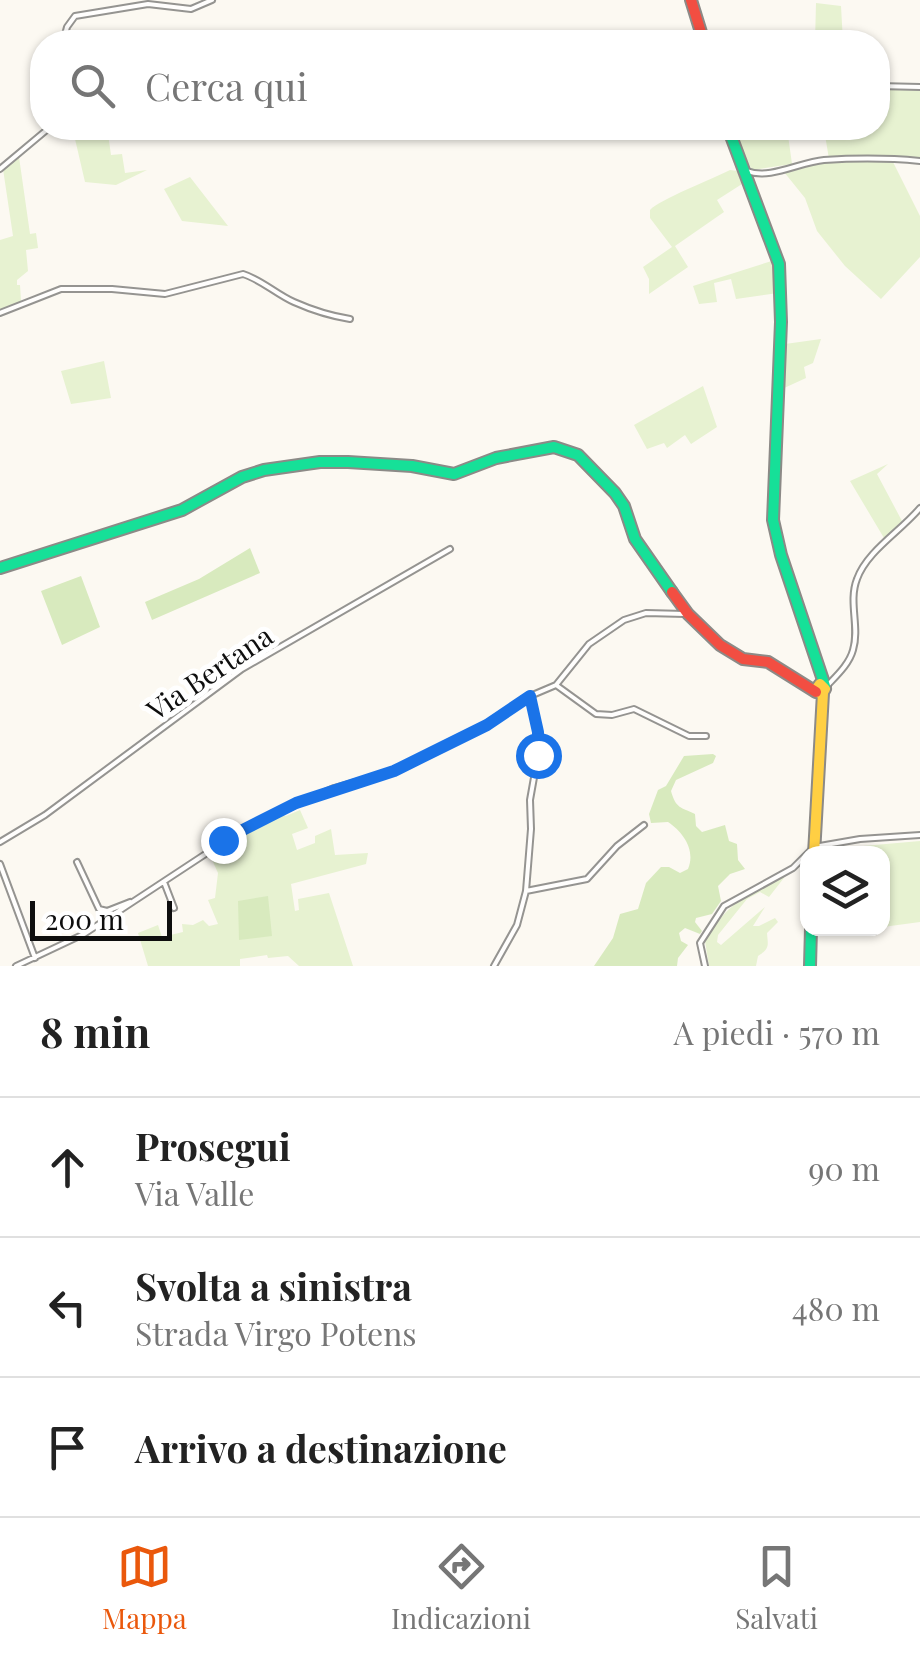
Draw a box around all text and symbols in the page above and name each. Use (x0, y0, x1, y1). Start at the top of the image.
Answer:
search box (30, 30, 890, 140)
icon: search (65, 58, 120, 113)
text: Cerca qui (145, 60, 308, 111)
street label: Via Bertana (138, 616, 279, 728)
route start (516, 733, 562, 779)
route end (201, 818, 247, 864)
map controls (800, 846, 890, 936)
button: layers (800, 846, 890, 936)
scale bar (30, 896, 172, 940)
text: 200 m (45, 900, 124, 937)
text: 8 min (40, 1003, 150, 1059)
text: A piedi · 570 m (674, 1010, 880, 1053)
text: Prosegui (135, 1120, 291, 1171)
icon: ahead (40, 1140, 95, 1195)
text: 90 m (808, 1146, 880, 1189)
text: Via Valle (135, 1171, 254, 1214)
text: Svolta a sinistra (135, 1260, 412, 1311)
icon: left (40, 1280, 95, 1335)
text: 480 m (792, 1286, 880, 1329)
text: Strada Virgo Potens (135, 1311, 417, 1354)
icon: arrive (40, 1420, 95, 1475)
text: Arrivo a destinazione (135, 1422, 507, 1473)
tab: Mappa (102, 1539, 187, 1636)
tab: Indicazioni (391, 1539, 531, 1636)
tab: Salvati (735, 1539, 818, 1636)

